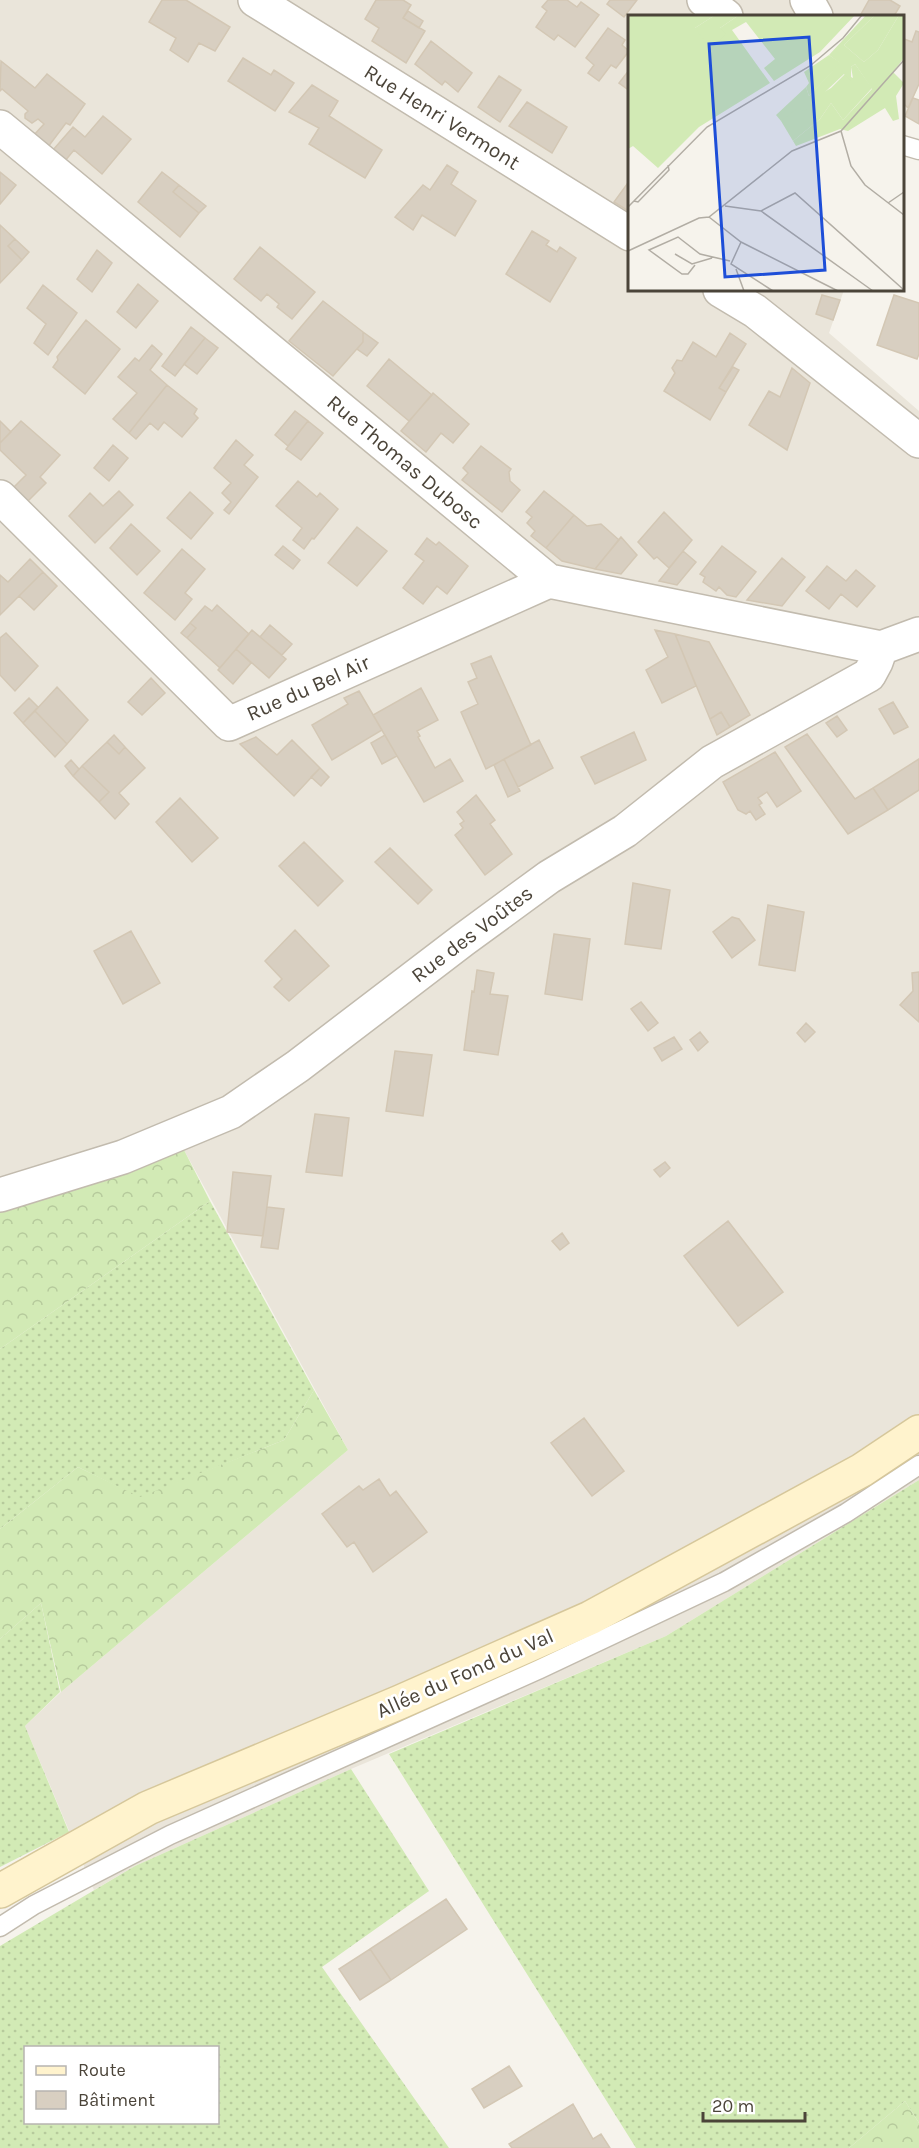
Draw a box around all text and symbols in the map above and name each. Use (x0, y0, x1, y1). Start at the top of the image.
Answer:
inset map (628, 15, 904, 291)
street label: Rue Henri Vermont (360, 59, 524, 175)
street label: Rue Thomas Dubosc (322, 390, 488, 534)
street label: Rue du Bel Air (243, 650, 374, 726)
street label: Rue des Voûtes (407, 881, 537, 987)
street label: Allée du Fond du Val (373, 1623, 557, 1723)
legend (24, 2046, 219, 2124)
text: Route (78, 2059, 126, 2081)
scale bar (703, 2085, 805, 2123)
text: Bâtiment (78, 2089, 155, 2111)
text: 20 m (712, 2095, 754, 2117)

